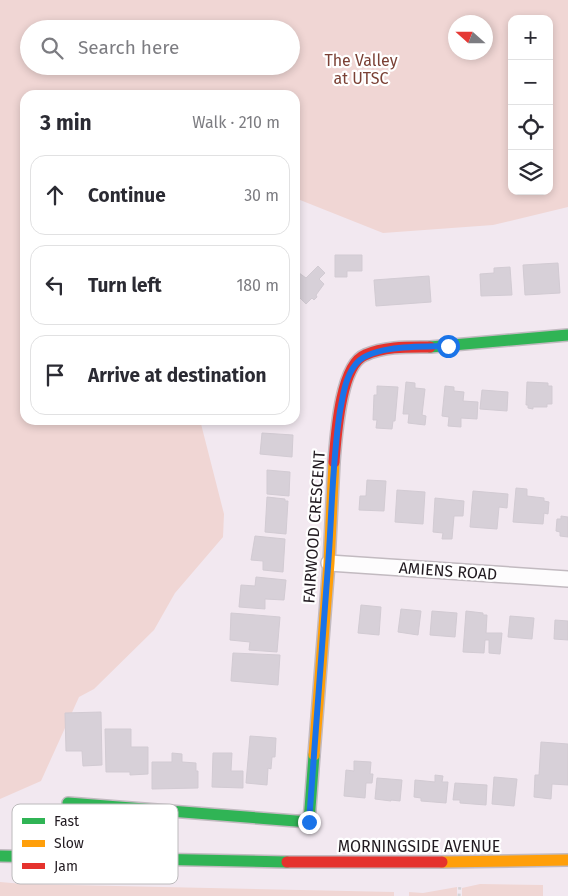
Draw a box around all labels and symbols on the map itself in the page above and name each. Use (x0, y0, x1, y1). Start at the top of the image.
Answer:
north arrow (448, 15, 493, 60)
park label: The Valley at UTSC (324, 51, 398, 88)
route start (437, 335, 460, 358)
street label: FAIRWOOD CRESCENT (299, 449, 329, 604)
street label: AMIENS ROAD (398, 558, 498, 584)
legend (12, 804, 178, 884)
route end (298, 811, 321, 834)
text: Fast (54, 813, 80, 830)
text: Slow (54, 835, 84, 852)
street label: MORNINGSIDE AVENUE (338, 837, 500, 856)
text: Jam (54, 858, 78, 875)

